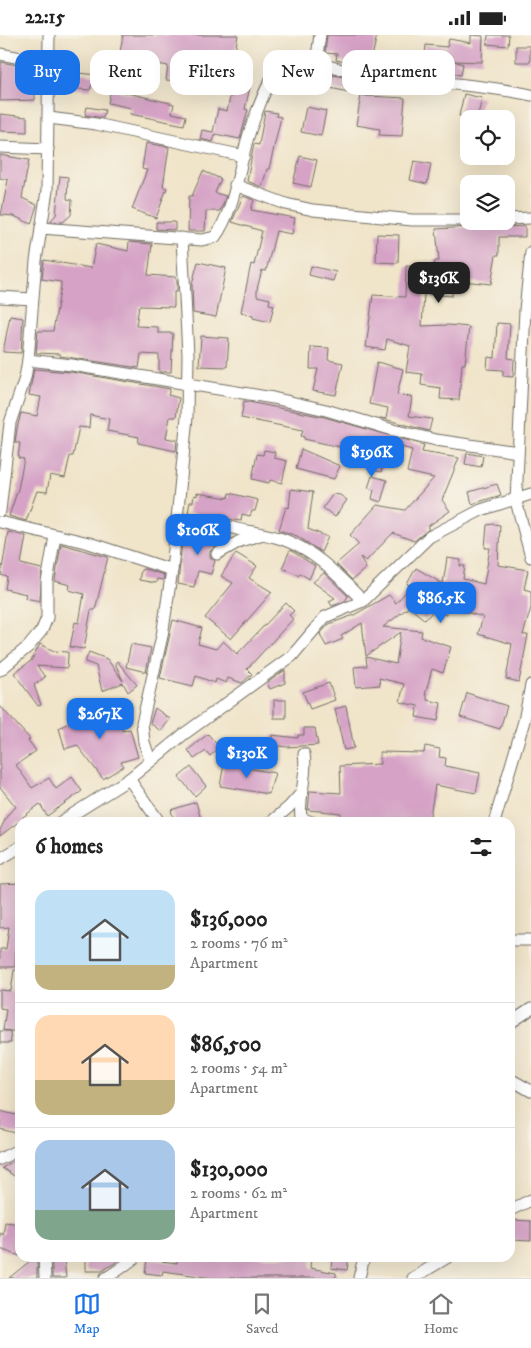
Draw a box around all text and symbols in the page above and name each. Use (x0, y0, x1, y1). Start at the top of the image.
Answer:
text: 22:15 (25, 6, 65, 29)
chip: Buy (15, 50, 80, 95)
chip: Rent (90, 50, 160, 95)
chip: Filters (170, 50, 253, 95)
chip: New (263, 50, 332, 95)
chip: Apartment (342, 50, 455, 95)
map controls (460, 110, 515, 230)
button: locate (460, 110, 515, 165)
button: layers (460, 175, 515, 230)
pin: $136K (404, 261, 474, 304)
text: $136K (419, 268, 459, 288)
pin: $196K (337, 435, 407, 478)
text: $196K (351, 442, 393, 462)
pin: $106K (163, 513, 233, 556)
text: $106K (177, 520, 219, 540)
pin: $86.5K (400, 581, 482, 624)
text: $86.5K (417, 588, 465, 608)
pin: $267K (65, 697, 135, 740)
text: $267K (78, 704, 122, 724)
pin: $130K (212, 737, 282, 779)
text: $130K (227, 743, 267, 763)
icon: filters (467, 833, 495, 861)
text: 6 homes (35, 834, 103, 860)
text: $136,000 (190, 907, 268, 933)
icon: home (75, 910, 135, 970)
text: 2 rooms · 76 m² (190, 933, 288, 953)
text: Apartment (190, 953, 258, 973)
text: $86,500 (190, 1032, 261, 1058)
icon: home (75, 1035, 135, 1095)
text: 2 rooms · 54 m² (190, 1058, 287, 1078)
text: Apartment (190, 1078, 258, 1098)
text: $130,000 (190, 1157, 268, 1183)
icon: home (75, 1160, 135, 1220)
text: 2 rooms · 62 m² (190, 1183, 287, 1203)
text: Apartment (190, 1203, 258, 1223)
tab: Map (73, 1290, 101, 1338)
tab: Saved (246, 1290, 278, 1338)
tab: Home (424, 1290, 458, 1338)

